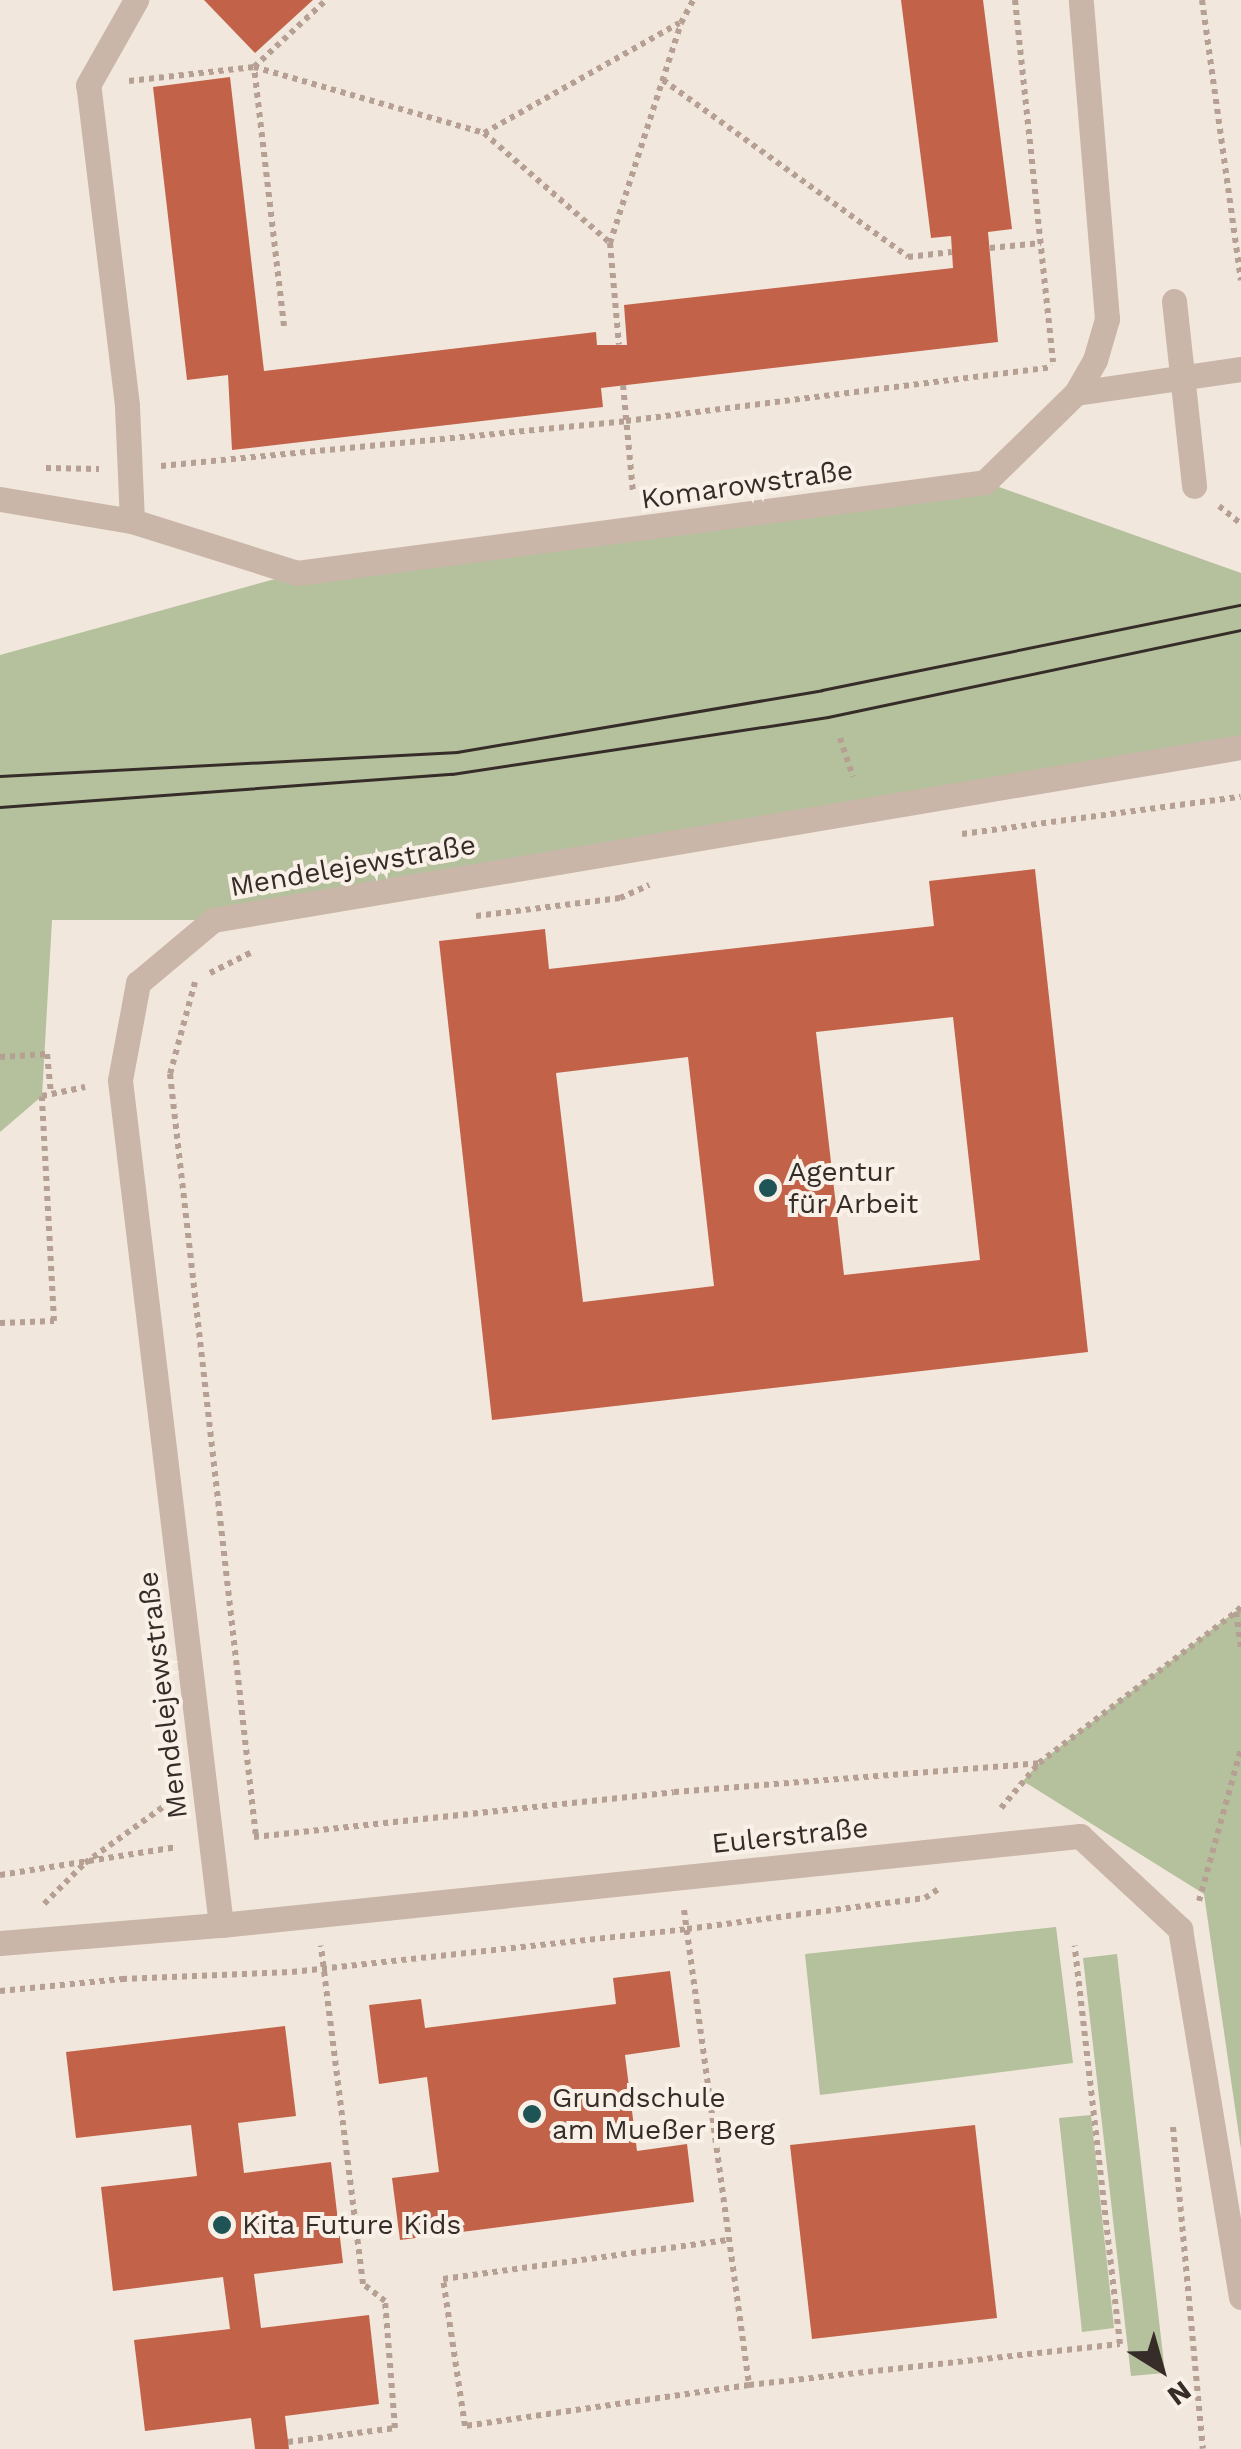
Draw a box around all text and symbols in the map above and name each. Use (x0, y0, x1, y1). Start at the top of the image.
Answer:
street label: Komarowstraße (639, 453, 855, 517)
street label: Mendelejewstraße (228, 828, 478, 904)
place label: Agentur für Arbeit (788, 1155, 920, 1221)
marker: Agentur für Arbeit (757, 1177, 779, 1199)
street label: Mendelejewstraße (131, 1569, 195, 1821)
street label: Eulerstraße (710, 1811, 870, 1861)
place label: Grundschule am Mueßer Berg (552, 2081, 776, 2147)
marker: Grundschule am Mueßer Berg (521, 2103, 543, 2125)
place label: Kita Future Kids (242, 2208, 462, 2242)
marker: Kita Future Kids (211, 2214, 233, 2236)
north arrow (1111, 2319, 1211, 2419)
text: N (1161, 2374, 1198, 2413)

